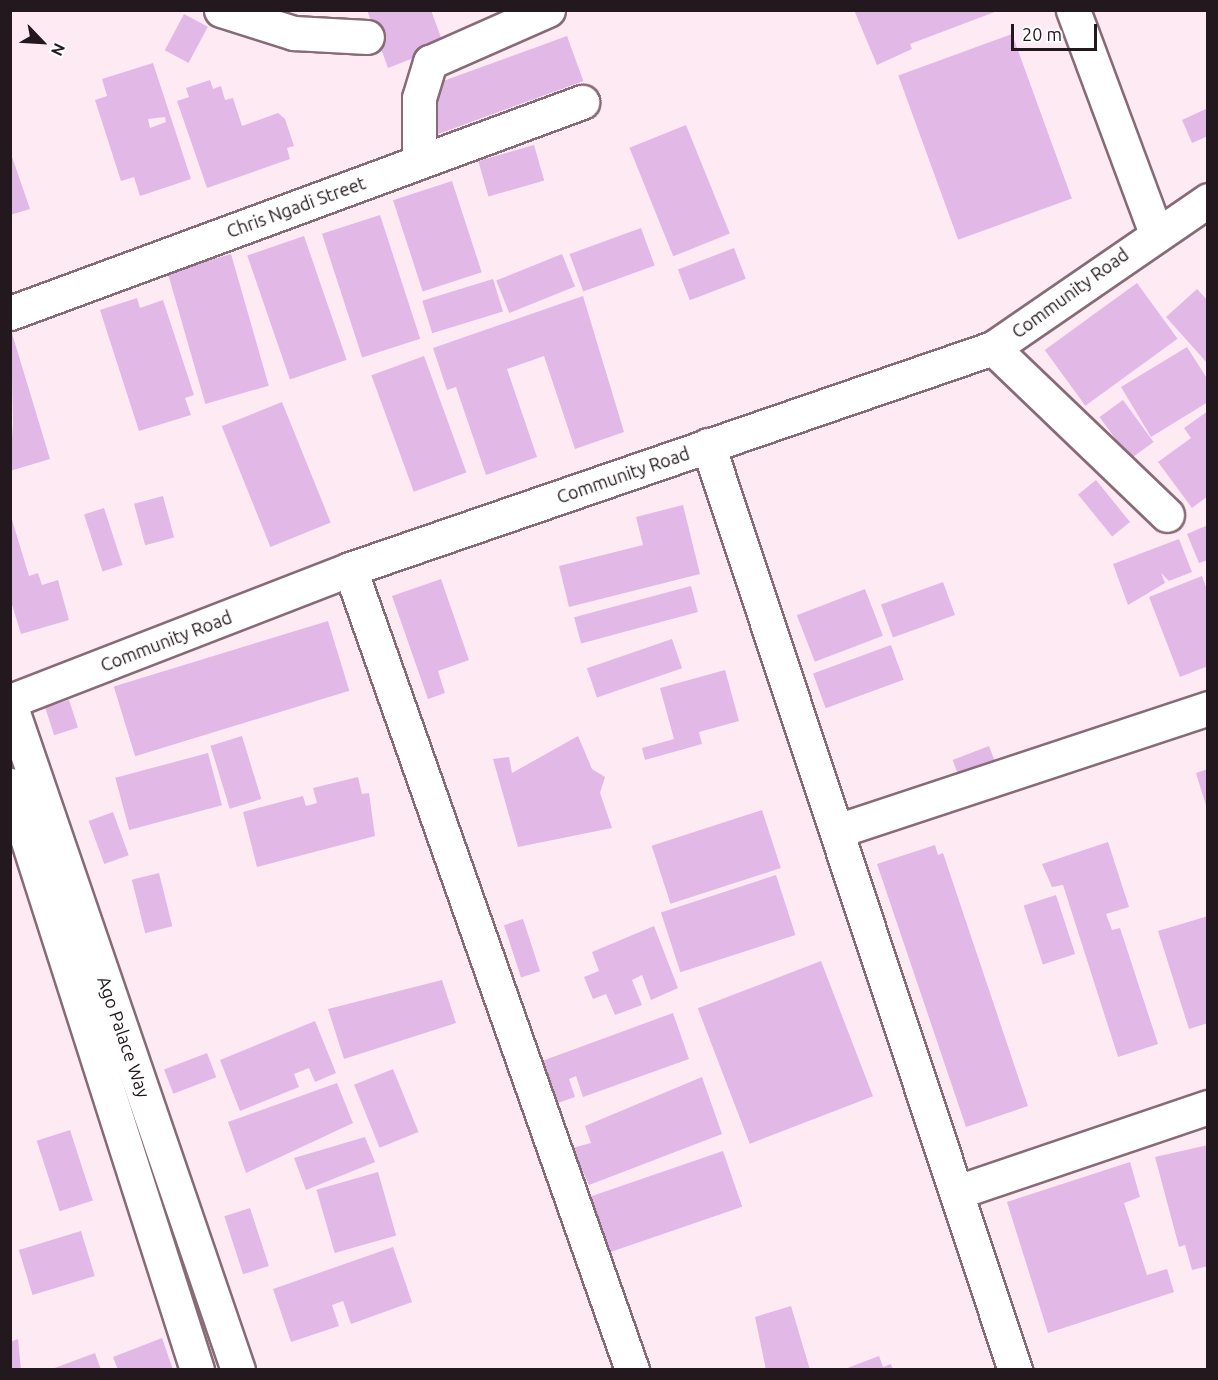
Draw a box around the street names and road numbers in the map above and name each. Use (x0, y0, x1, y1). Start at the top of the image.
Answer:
street label: Chris Ngadi Street (224, 172, 368, 242)
street label: Community Road (1007, 243, 1133, 343)
street label: Community Road (554, 442, 692, 508)
street label: Community Road (97, 606, 235, 676)
street label: Ago Palace Way (93, 973, 155, 1101)

